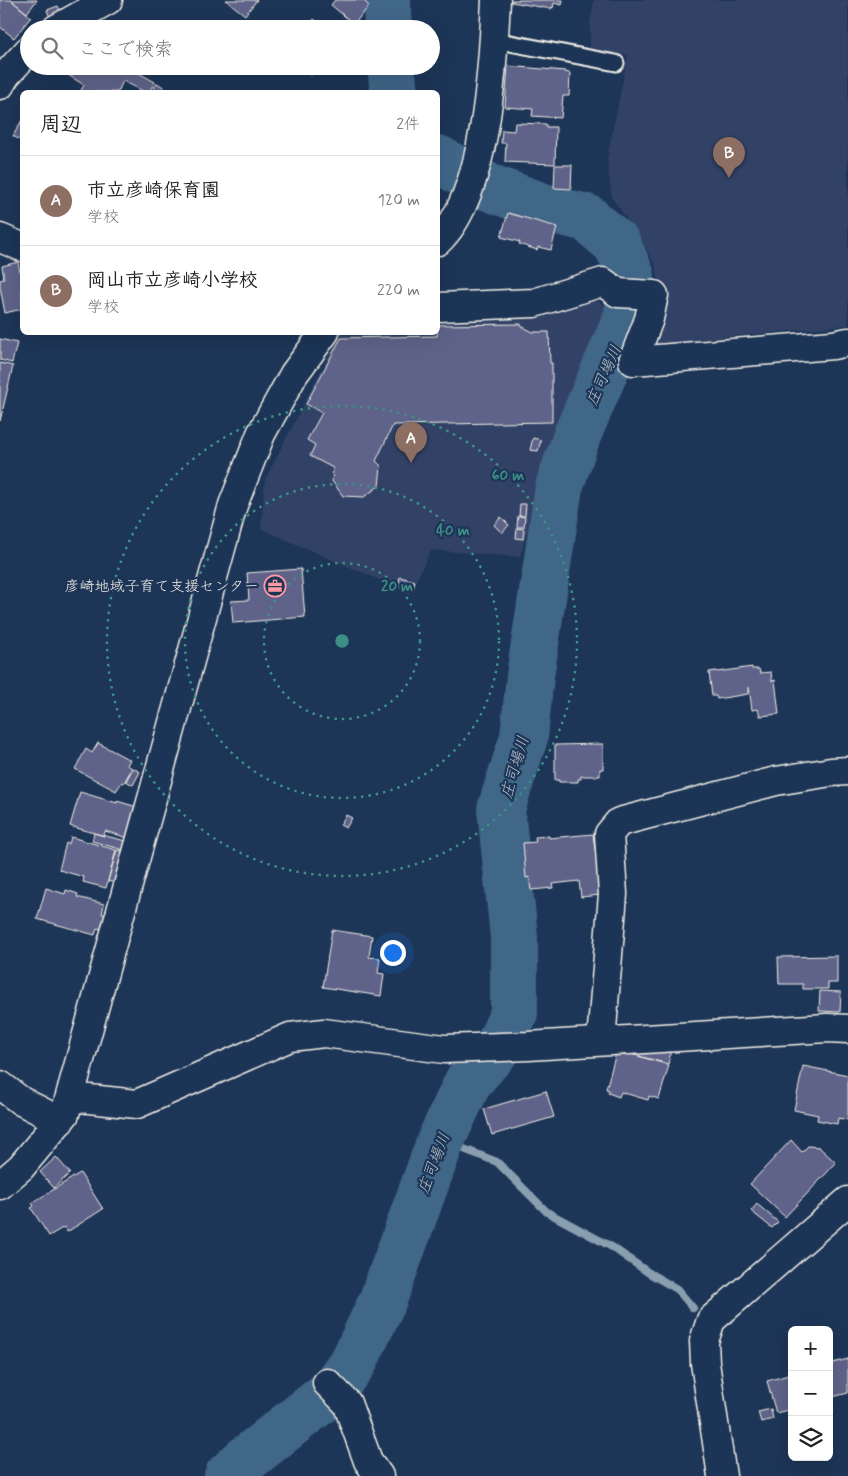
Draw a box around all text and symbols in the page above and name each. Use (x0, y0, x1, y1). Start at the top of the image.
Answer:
search box (20, 20, 440, 75)
icon: search (38, 34, 66, 62)
text: ここで検索 (78, 37, 173, 62)
text: 周辺 (40, 111, 82, 139)
text: 2件 (396, 114, 420, 135)
pin: B (713, 137, 745, 178)
text: 市立彦崎保育園 (87, 178, 220, 203)
text: A (51, 190, 61, 211)
text: 120 m (378, 190, 420, 211)
text: 学校 (87, 207, 119, 228)
text: 岡山市立彦崎小学校 (87, 268, 258, 293)
text: B (51, 280, 61, 301)
text: 220 m (377, 280, 420, 301)
text: 学校 (87, 297, 119, 318)
water label: 庄司場川 (582, 342, 627, 409)
pin: A (395, 422, 427, 463)
text: 60 m (492, 466, 524, 486)
text: 40 m (436, 521, 470, 541)
office icon: 彦崎地域子育て支援センター (263, 574, 287, 598)
place label: 彦崎地域子育て支援センター (65, 577, 259, 597)
text: 20 m (381, 577, 413, 597)
centre of rings (333, 632, 351, 650)
water label: 庄司場川 (497, 734, 534, 801)
your location (380, 940, 406, 966)
water label: 庄司場川 (413, 1130, 456, 1197)
map controls (788, 1326, 833, 1461)
button: + (788, 1326, 833, 1371)
button: − (788, 1371, 833, 1416)
button: layers (788, 1416, 833, 1461)

